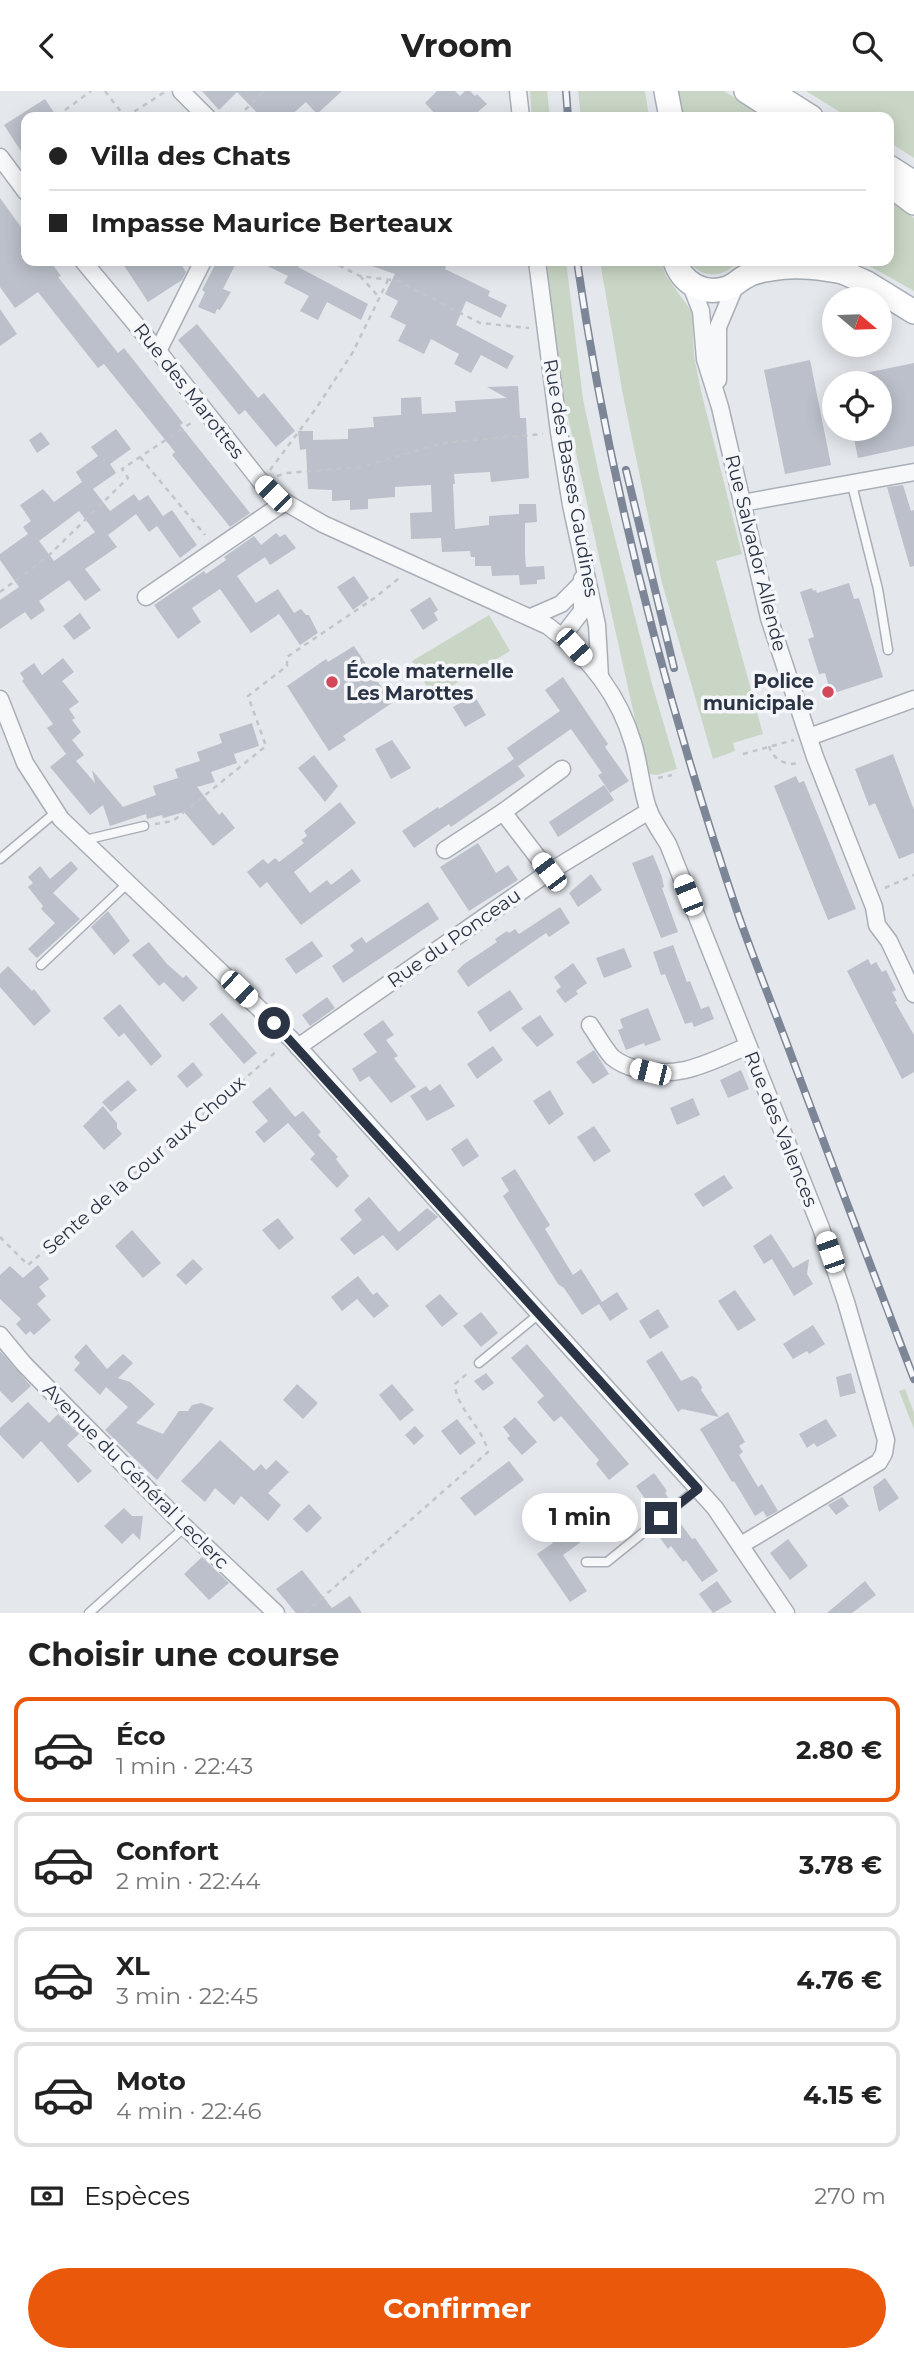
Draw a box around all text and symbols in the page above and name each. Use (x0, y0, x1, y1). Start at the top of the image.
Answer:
text: Vroom (401, 26, 513, 65)
icon: back (28, 27, 66, 65)
icon: search (848, 27, 886, 65)
text: Villa des Chats (91, 140, 291, 172)
text: Impasse Maurice Berteaux (91, 207, 453, 239)
north arrow (822, 287, 892, 357)
map controls (822, 287, 892, 441)
street label: Rue des Marottes (129, 319, 249, 463)
street label: Rue des Basses Gaudines (539, 357, 603, 599)
button: locate (822, 371, 892, 441)
street label: Rue Salvador Allende (720, 452, 792, 654)
car (251, 472, 296, 516)
car (553, 624, 596, 670)
place label: École maternelle Les Marottes (346, 660, 514, 705)
place label: Police municipale (703, 670, 814, 715)
marker: École maternelle Les Marottes (324, 674, 340, 690)
marker: Police municipale (820, 684, 836, 700)
car (528, 849, 571, 895)
car (671, 872, 706, 918)
street label: Rue du Ponceau (383, 883, 525, 993)
car (217, 967, 262, 1011)
route start (258, 1007, 290, 1039)
street label: Rue des Valences (739, 1048, 823, 1210)
car (628, 1057, 673, 1087)
street label: Sente de la Cour aux Choux (38, 1071, 250, 1259)
car (814, 1229, 847, 1275)
street label: Avenue du Général Leclerc (38, 1378, 234, 1574)
callout: 1 min (521, 1493, 636, 1543)
route end (645, 1502, 677, 1534)
text: 1 min (549, 1503, 611, 1531)
text: Choisir une course (28, 1635, 340, 1674)
icon: car (32, 1718, 95, 1781)
text: Éco (116, 1720, 166, 1752)
text: 2.80 € (796, 1734, 882, 1766)
text: 1 min · 22:43 (116, 1752, 253, 1780)
icon: car (32, 1833, 95, 1896)
text: Confort (116, 1835, 219, 1867)
text: 3.78 € (799, 1849, 882, 1881)
text: 2 min · 22:44 (116, 1867, 261, 1895)
icon: car (32, 1948, 95, 2011)
text: XL (116, 1950, 150, 1982)
text: 4.76 € (797, 1964, 882, 1996)
text: 3 min · 22:45 (116, 1982, 258, 2010)
icon: car (32, 2063, 95, 2126)
text: Moto (116, 2065, 186, 2097)
text: 4.15 € (803, 2079, 882, 2111)
text: 4 min · 22:46 (116, 2097, 261, 2125)
icon: cash (28, 2177, 66, 2215)
text: Espèces (84, 2180, 190, 2212)
text: 270 m (814, 2182, 886, 2210)
button: Confirmer (28, 2268, 886, 2348)

